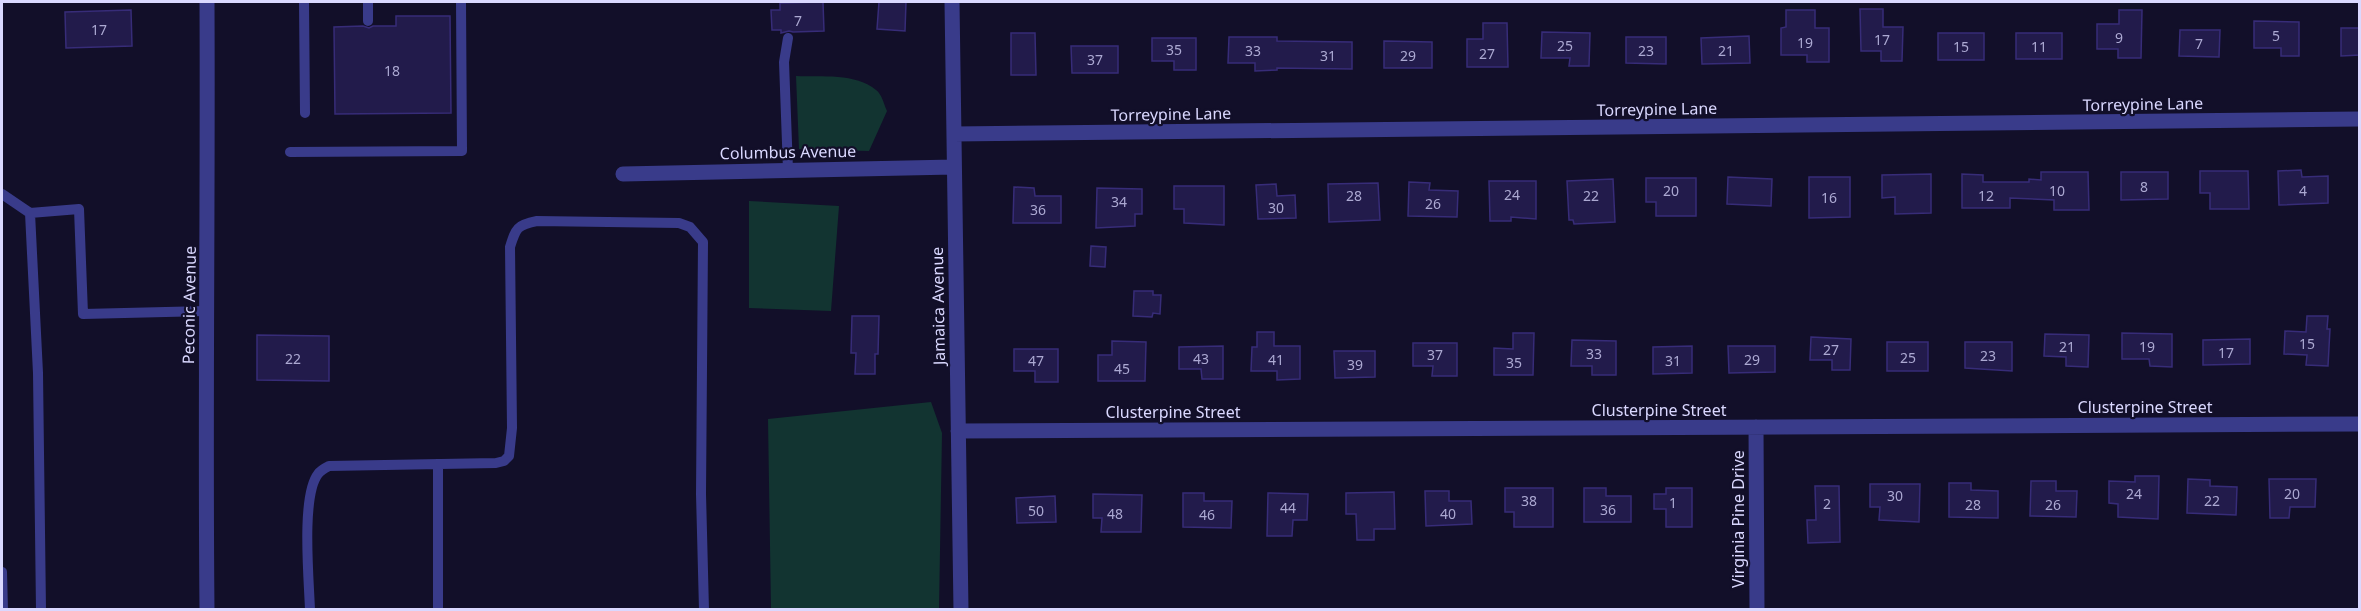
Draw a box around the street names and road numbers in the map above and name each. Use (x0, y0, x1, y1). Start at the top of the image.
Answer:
street label: Torreypine Lane (2083, 92, 2203, 116)
street label: Torreypine Lane (1597, 97, 1717, 121)
street label: Torreypine Lane (1111, 102, 1231, 126)
street label: Columbus Avenue (720, 140, 856, 164)
street label: Peconic Avenue (177, 246, 201, 364)
street label: Jamaica Avenue (926, 247, 950, 367)
street label: Clusterpine Street (2078, 396, 2213, 418)
street label: Clusterpine Street (1592, 399, 1727, 421)
street label: Clusterpine Street (1106, 401, 1241, 423)
street label: Virginia Pine Drive (1727, 450, 1749, 588)

